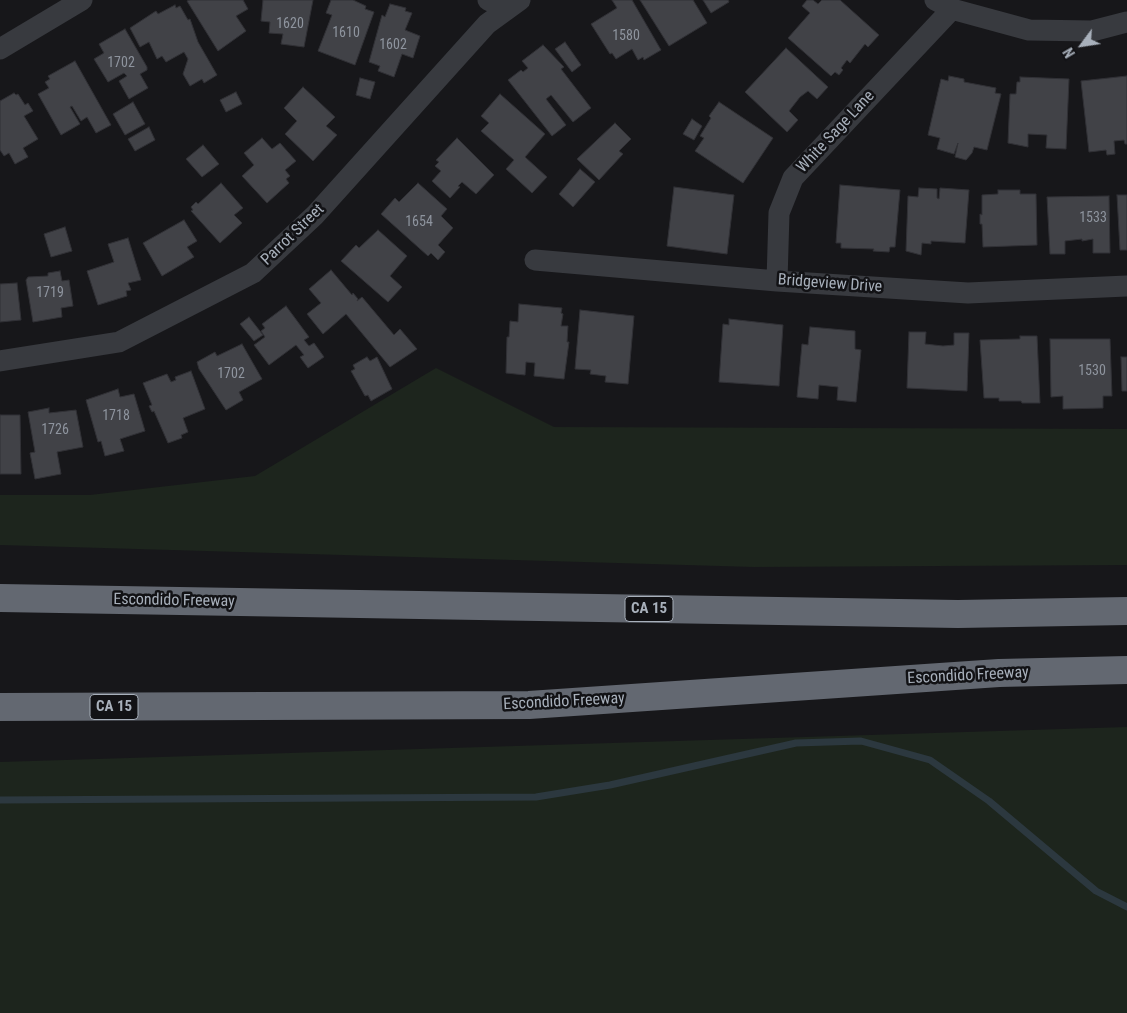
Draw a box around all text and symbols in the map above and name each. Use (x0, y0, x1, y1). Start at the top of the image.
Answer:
house number: 1620 (276, 16, 304, 32)
north arrow (1057, 20, 1107, 70)
house number: 1610 (332, 25, 360, 41)
house number: 1580 (612, 28, 640, 44)
house number: 1602 (379, 37, 407, 53)
text: N (1060, 45, 1078, 61)
house number: 1702 (107, 55, 135, 71)
street label: White Sage Lane (793, 87, 879, 177)
street label: Parrot Street (258, 200, 328, 270)
house number: 1533 (1079, 210, 1107, 226)
house number: 1654 (405, 214, 433, 230)
street label: Bridgeview Drive (777, 271, 883, 297)
house number: 1719 (36, 285, 64, 301)
house number: 1530 (1078, 363, 1106, 379)
house number: 1702 (217, 366, 245, 382)
house number: 1718 (102, 408, 130, 424)
house number: 1726 (41, 422, 69, 438)
street label: Escondido Freeway (113, 590, 235, 612)
road number: CA 15 (625, 596, 673, 622)
street label: Escondido Freeway (907, 663, 1029, 689)
street label: Escondido Freeway (503, 689, 625, 715)
road number: CA 15 (90, 694, 138, 720)

